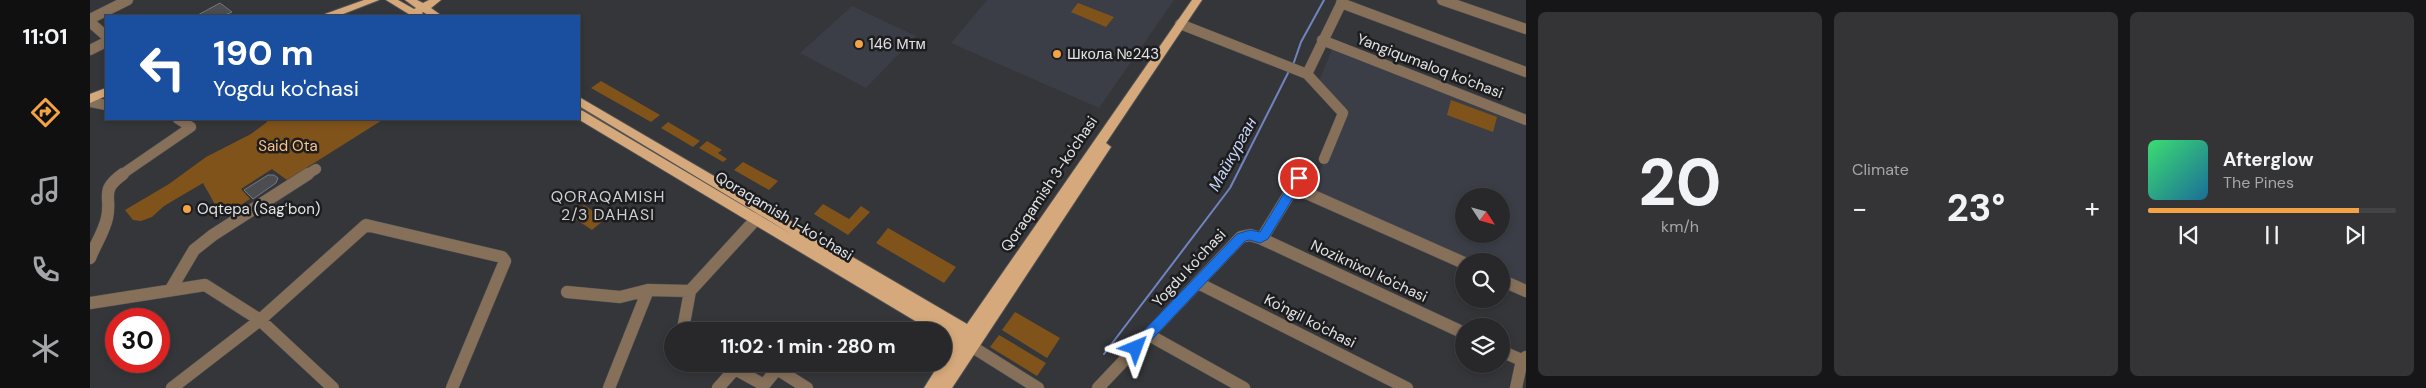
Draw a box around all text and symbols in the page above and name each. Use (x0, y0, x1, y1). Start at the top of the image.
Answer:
text: 11:01 (22, 22, 68, 51)
street label: Yangiqumaloq ko'chasi (1354, 29, 1506, 103)
text: 190 m (213, 30, 314, 76)
place label: 146 Мтм (869, 34, 926, 54)
icon: left (130, 35, 195, 100)
marker: 146 Мтм (853, 38, 865, 50)
place label: Школа №243 (1067, 44, 1159, 64)
marker: Школа №243 (1051, 48, 1063, 60)
text: Yogdu ko'chasi (213, 74, 359, 103)
icon: directions (28, 95, 63, 130)
street label: Qoraqamish 3-ko'chasi (996, 112, 1102, 256)
water label: Майкурган (1204, 113, 1261, 195)
park label: Said Ota (258, 136, 318, 156)
text: 20 (1639, 141, 1722, 225)
text: Afterglow (2223, 147, 2314, 172)
pin (1278, 157, 1320, 199)
text: Climate (1852, 159, 1909, 180)
icon: arrive (1285, 164, 1313, 192)
street label: Qoraqamish 1-koʻchasi (711, 167, 857, 265)
text: The Pines (2223, 172, 2294, 193)
icon: music (28, 173, 63, 208)
text: 23° (1947, 183, 2005, 233)
district label: QORAQAMISH 2/3 DAHASI (551, 186, 665, 225)
north arrow (1455, 188, 1510, 242)
map controls (1455, 188, 1510, 373)
text: − (1852, 190, 1867, 227)
text: + (2085, 190, 2100, 227)
place label: Oqtepa (Sagʻbon) (197, 199, 320, 219)
marker: Oqtepa (Sagʻbon) (181, 203, 193, 215)
text: km/h (1661, 216, 1699, 237)
icon: previous (2175, 221, 2203, 249)
icon: pause (2258, 221, 2286, 249)
icon: next (2341, 221, 2369, 249)
street label: Yogdu ko'chasi (1148, 225, 1230, 311)
street label: Noziknixol ko'chasi (1308, 235, 1430, 307)
icon: phone (28, 252, 63, 287)
button: search (1455, 253, 1510, 308)
street label: Ko'ngil ko'chasi (1261, 289, 1359, 353)
speed limit sign: 30 (105, 308, 170, 373)
button: layers (1455, 318, 1510, 373)
position arrow (1109, 321, 1161, 373)
icon: climate (28, 331, 63, 366)
text: 11:02 · 1 min · 280 m (720, 334, 896, 359)

